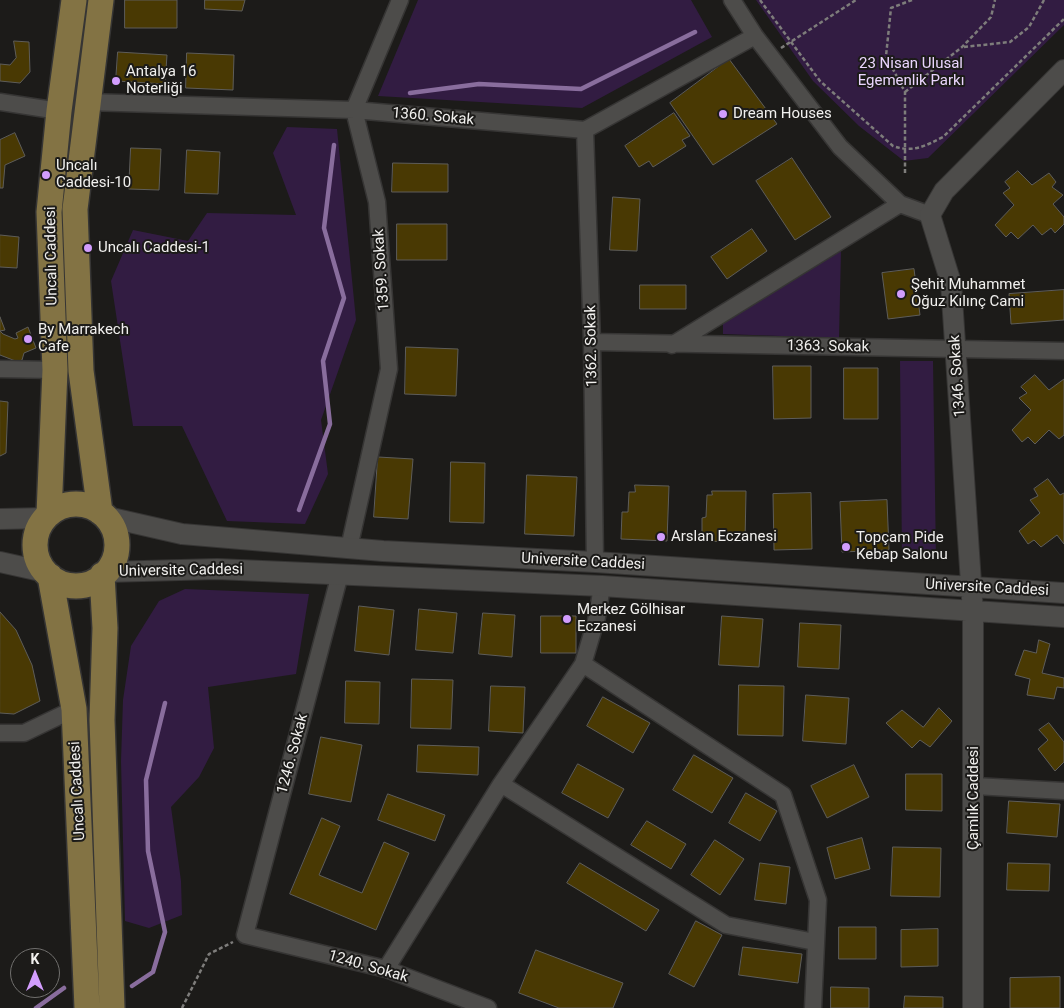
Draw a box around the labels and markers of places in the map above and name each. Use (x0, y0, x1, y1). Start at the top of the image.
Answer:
place label: Antalya 16 Noterliği (126, 63, 197, 98)
marker: Antalya 16 Noterliği (110, 75, 122, 87)
place label: Dream Houses (733, 105, 832, 123)
marker: Dream Houses (717, 108, 729, 120)
place label: Uncalı Caddesi-10 (56, 157, 131, 192)
marker: Uncalı Caddesi-10 (40, 169, 52, 181)
place label: Uncalı Caddesi-1 (98, 239, 210, 257)
marker: Uncalı Caddesi-1 (82, 242, 94, 254)
place label: Şehit Muhammet Oğuz Kılınç Cami (911, 276, 1025, 311)
marker: Şehit Muhammet Oğuz Kılınç Cami (895, 288, 907, 300)
place label: By Marrakech Cafe (38, 321, 129, 356)
marker: By Marrakech Cafe (22, 333, 34, 345)
place label: Arslan Eczanesi (671, 528, 777, 546)
place label: Topçam Pide Kebap Salonu (856, 529, 948, 564)
marker: Arslan Eczanesi (655, 531, 667, 543)
marker: Topçam Pide Kebap Salonu (840, 541, 852, 553)
place label: Merkez Gölhisar Eczanesi (577, 601, 685, 636)
marker: Merkez Gölhisar Eczanesi (561, 613, 573, 625)

